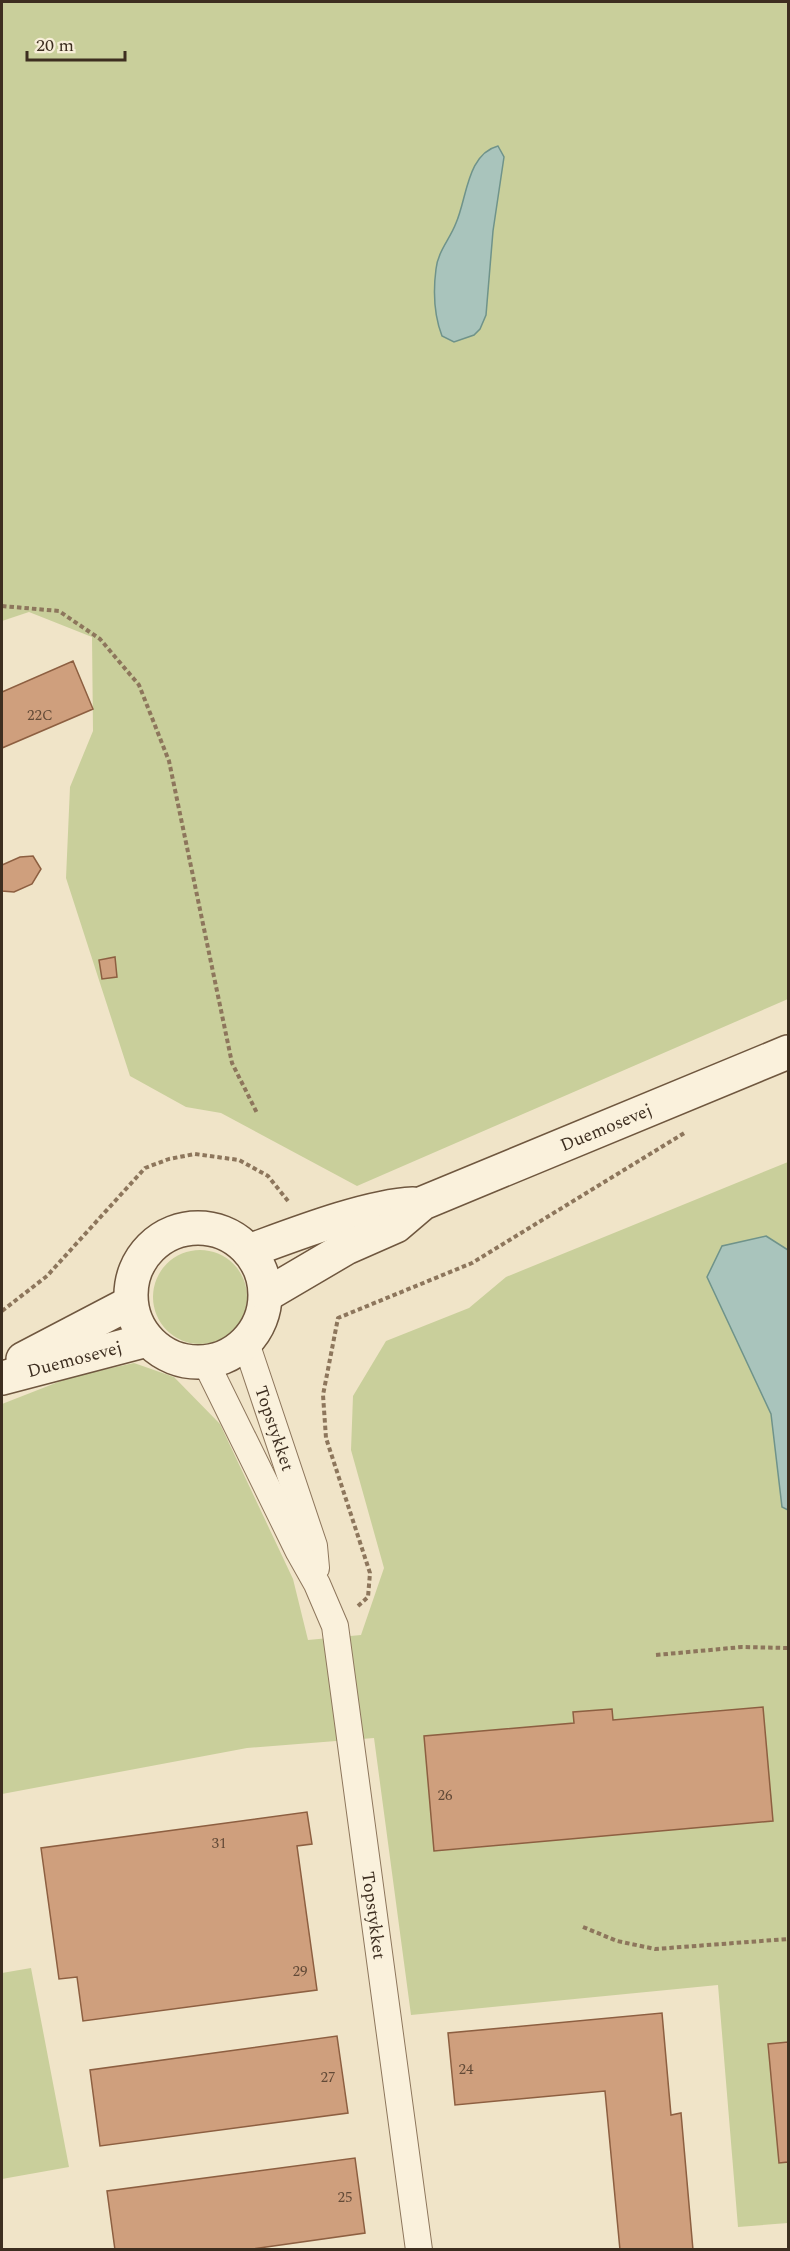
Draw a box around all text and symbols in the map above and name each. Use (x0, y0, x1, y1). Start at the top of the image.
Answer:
scale bar (27, 24, 124, 62)
text: 20 m (36, 32, 74, 59)
house number: 22C (27, 704, 53, 727)
street label: Duemosevej (556, 1097, 656, 1159)
street label: Duemosevej (24, 1334, 125, 1385)
street label: Topstykket (247, 1382, 301, 1475)
house number: 26 (437, 1784, 453, 1807)
house number: 31 (211, 1832, 227, 1855)
street label: Topstykket (354, 1870, 393, 1961)
house number: 29 (292, 1960, 308, 1983)
house number: 24 (458, 2058, 474, 2081)
house number: 27 (320, 2066, 336, 2089)
house number: 25 (337, 2186, 353, 2209)

